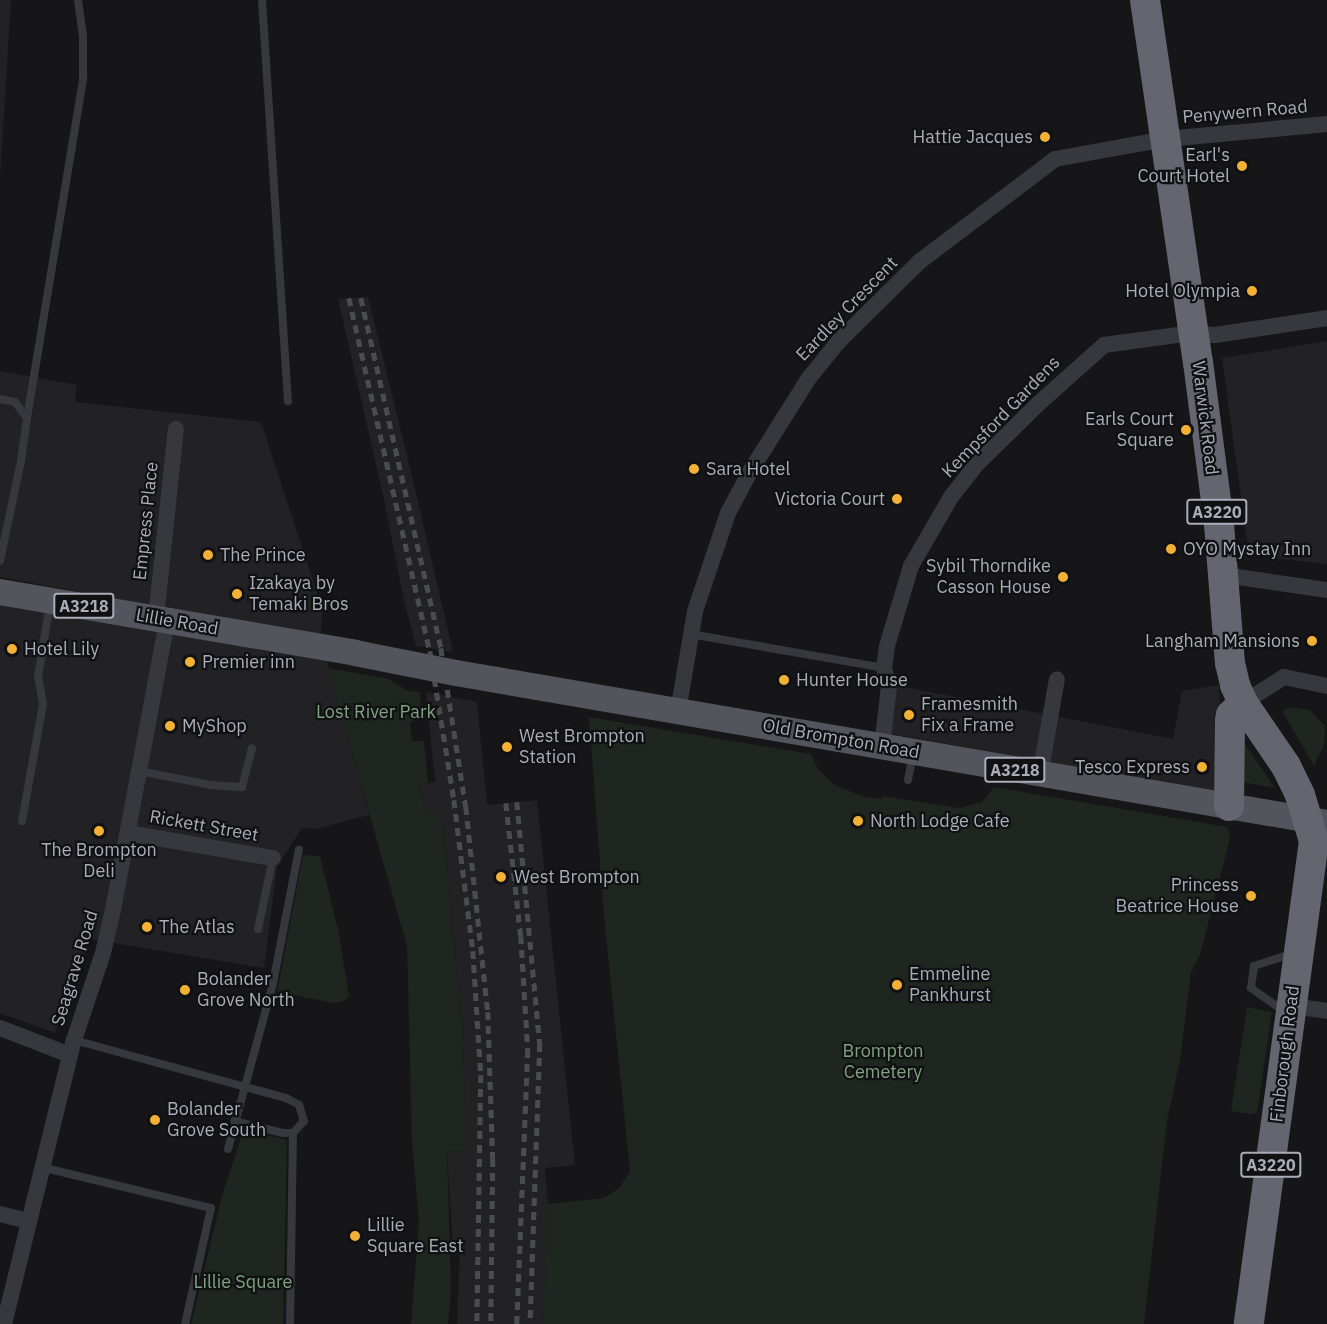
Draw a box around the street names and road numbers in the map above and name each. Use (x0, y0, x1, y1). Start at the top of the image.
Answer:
street label: Penywern Road (1182, 96, 1308, 128)
street label: Eardley Crescent (792, 252, 902, 366)
street label: Kempsford Gardens (937, 352, 1065, 482)
street label: Warwick Road (1187, 360, 1223, 476)
street label: Empress Place (129, 461, 163, 581)
road number: A3220 (1186, 499, 1248, 525)
road number: A3218 (52, 593, 116, 619)
street label: Lillie Road (134, 604, 220, 640)
street label: Old Brompton Road (761, 715, 921, 763)
road number: A3218 (984, 757, 1046, 783)
street label: Rickett Street (148, 806, 260, 846)
street label: Seagrave Road (47, 908, 103, 1028)
street label: Finborough Road (1266, 984, 1304, 1124)
road number: A3220 (1240, 1152, 1302, 1178)

